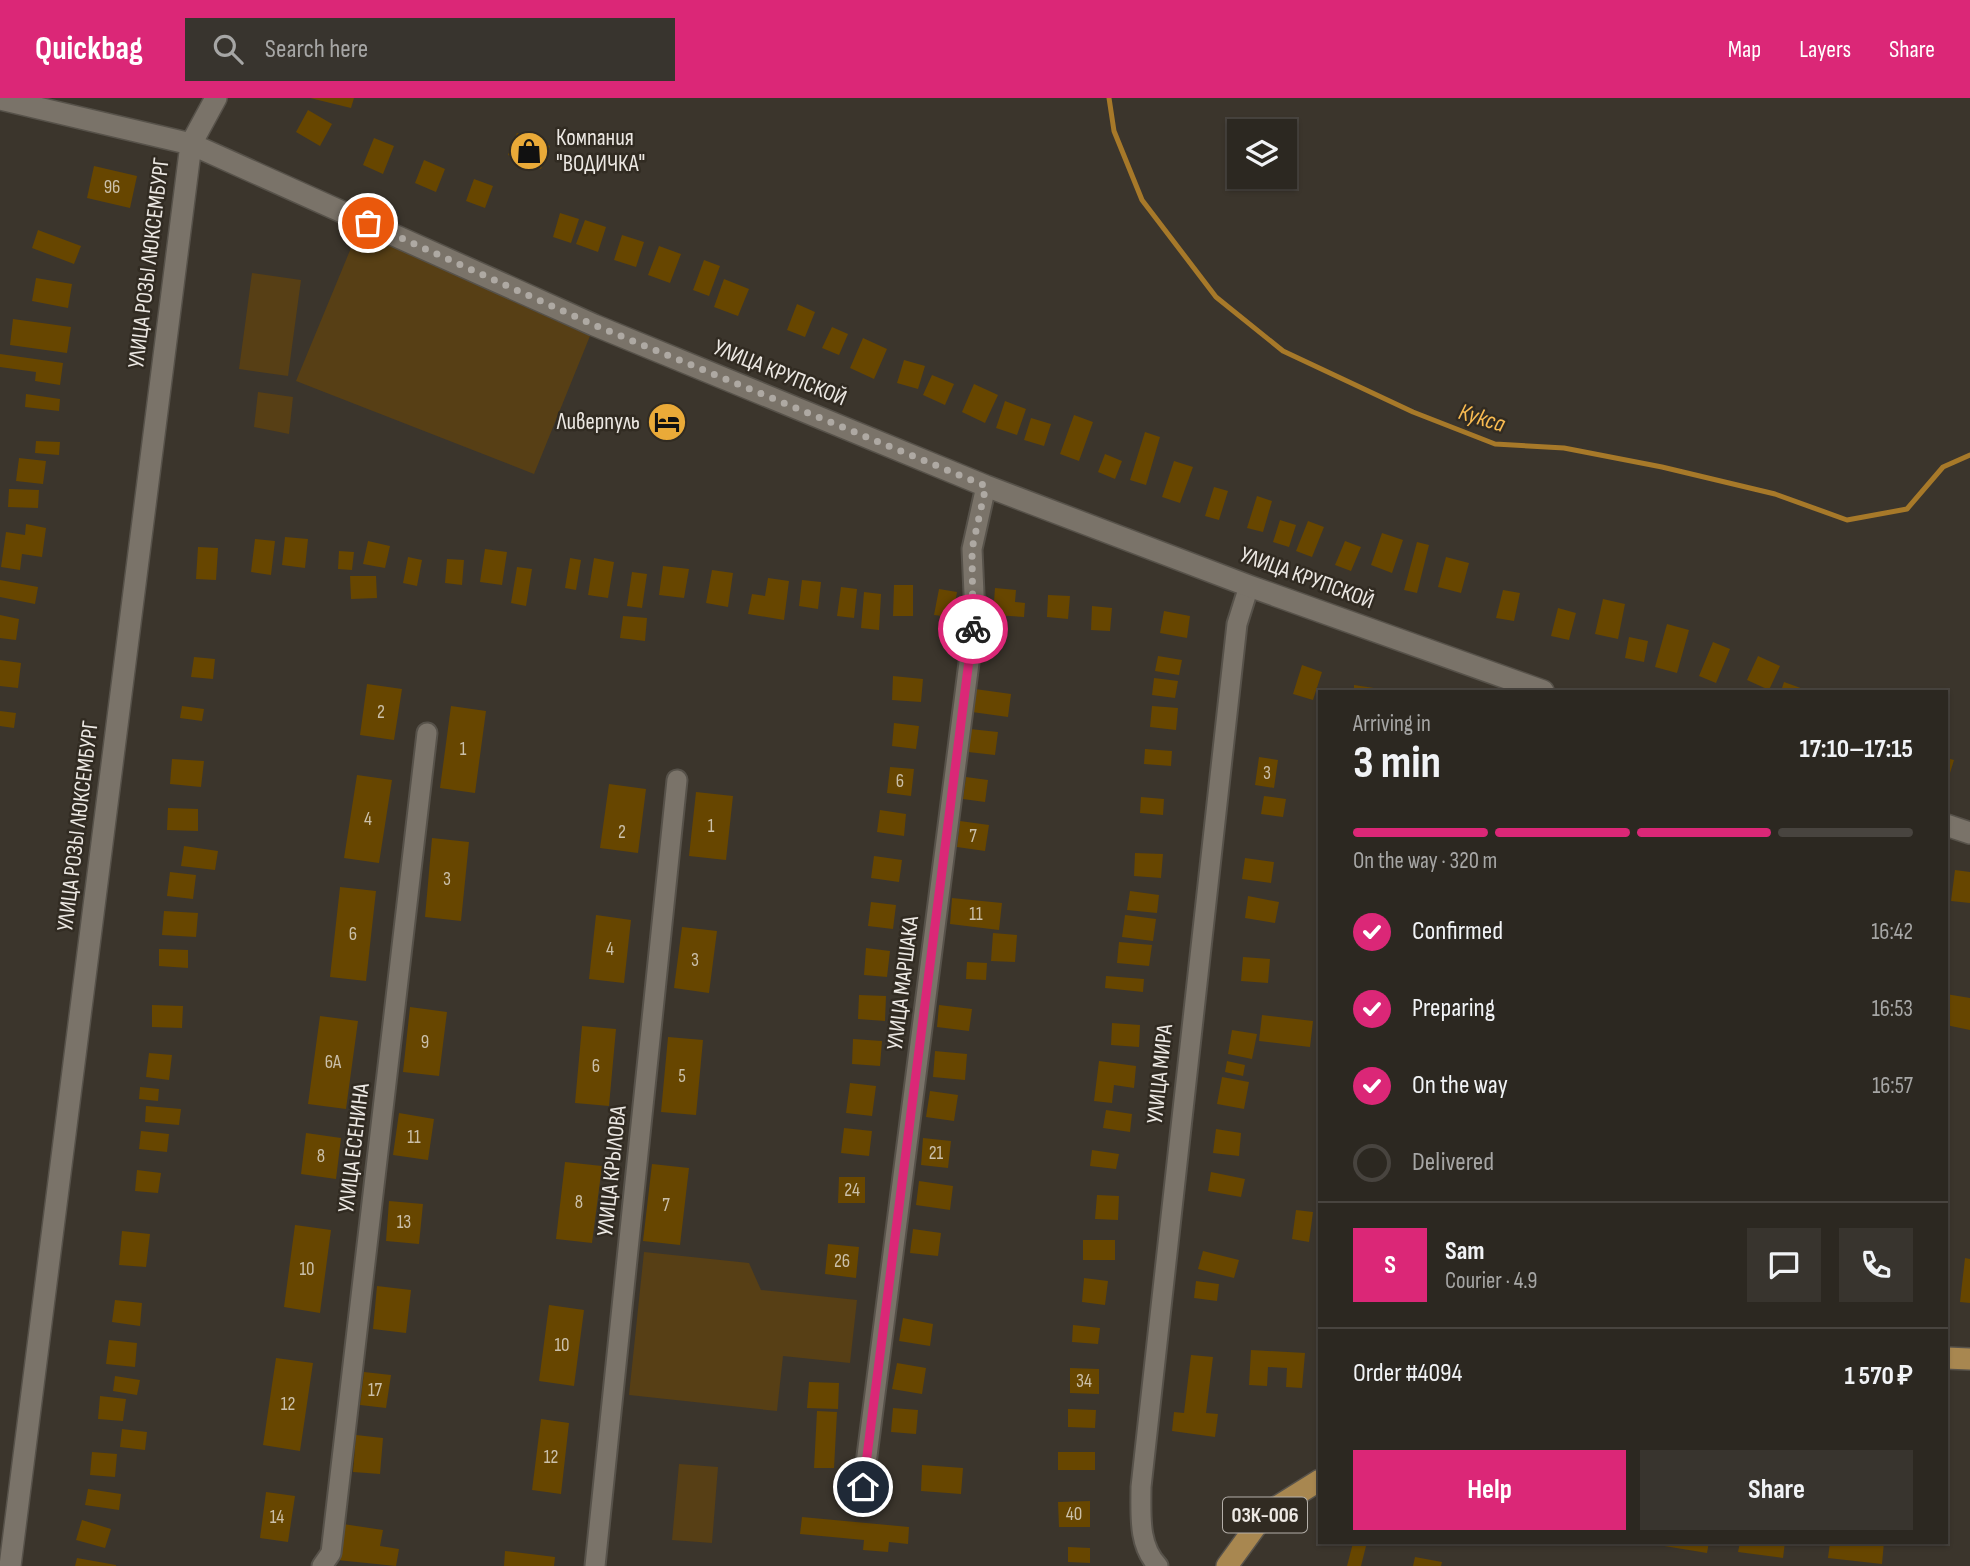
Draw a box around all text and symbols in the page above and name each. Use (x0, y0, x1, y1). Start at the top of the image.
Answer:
search box (185, 18, 675, 81)
text: Quickbag (35, 29, 143, 69)
icon: search (209, 30, 247, 68)
text: Search here (265, 34, 368, 65)
text: Map (1728, 35, 1761, 64)
text: Layers (1799, 35, 1851, 64)
text: Share (1889, 35, 1935, 64)
map controls (1227, 119, 1297, 189)
button: layers (1227, 119, 1297, 189)
place label: Компания "ВОДИЧКА" (556, 124, 645, 178)
shop icon: Компания "ВОДИЧКА" (508, 130, 550, 172)
street label: УЛИЦА РОЗЫ ЛЮКСЕМБУРГ (122, 156, 176, 370)
house number: 96 (104, 176, 120, 199)
pin (338, 193, 398, 253)
icon: bag (349, 204, 387, 242)
street label: УЛИЦА КРУПСКОЙ (709, 334, 851, 412)
water label: Кукса (1455, 397, 1509, 439)
hotel icon: Ливерпуль (646, 401, 688, 443)
place label: Ливерпуль (556, 408, 640, 436)
street label: УЛИЦА КРУПСКОЙ (1236, 541, 1378, 615)
courier (938, 594, 1008, 664)
icon: bike (954, 610, 992, 648)
house number: 2 (377, 701, 385, 724)
text: Arriving in (1353, 710, 1431, 738)
street label: УЛИЦА РОЗЫ ЛЮКСЕМБУРГ (51, 719, 105, 933)
text: 17:10–17:15 (1800, 734, 1913, 765)
text: 3 min (1353, 736, 1441, 791)
house number: 1 (460, 738, 467, 761)
house number: 3 (1263, 762, 1271, 785)
house number: 6 (896, 770, 904, 793)
house number: 4 (364, 808, 372, 831)
house number: 1 (708, 815, 715, 838)
house number: 2 (618, 821, 626, 844)
house number: 7 (969, 825, 977, 848)
text: On the way · 320 m (1353, 847, 1497, 875)
house number: 3 (443, 868, 451, 891)
house number: 11 (969, 903, 983, 926)
icon: check (1353, 913, 1391, 951)
street label: УЛИЦА МАРШАКА (881, 914, 925, 1052)
text: Confirmed (1412, 916, 1503, 947)
text: 16:42 (1871, 918, 1913, 946)
house number: 6 (349, 923, 357, 946)
house number: 4 (606, 938, 614, 961)
house number: 3 (691, 949, 699, 972)
icon: check (1353, 990, 1391, 1028)
text: Preparing (1412, 993, 1495, 1024)
text: 16:53 (1872, 995, 1913, 1023)
street label: УЛИЦА МИРА (1141, 1023, 1179, 1125)
house number: 9 (421, 1031, 429, 1054)
house number: 6А (325, 1051, 342, 1074)
house number: 6 (592, 1055, 600, 1078)
house number: 5 (678, 1065, 686, 1088)
icon: check (1353, 1067, 1391, 1105)
text: On the way (1412, 1070, 1508, 1101)
text: 16:57 (1872, 1072, 1913, 1100)
street label: УЛИЦА ЕСЕНИНА (332, 1082, 376, 1214)
street label: УЛИЦА КРЫЛОВА (591, 1104, 633, 1238)
house number: 11 (407, 1126, 421, 1149)
house number: 21 (929, 1142, 944, 1165)
house number: 8 (317, 1145, 325, 1168)
text: Delivered (1412, 1147, 1494, 1178)
house number: 24 (844, 1179, 860, 1202)
house number: 8 (575, 1191, 583, 1214)
house number: 7 (662, 1194, 670, 1217)
house number: 13 (397, 1211, 411, 1234)
button: chat (1747, 1228, 1821, 1302)
button: phone (1839, 1228, 1913, 1302)
text: Sam (1445, 1236, 1485, 1267)
house number: 26 (834, 1250, 850, 1273)
text: S (1384, 1250, 1396, 1281)
house number: 10 (299, 1258, 315, 1281)
text: Courier · 4.9 (1445, 1267, 1537, 1295)
house number: 10 (554, 1334, 570, 1357)
text: Order #4094 (1353, 1358, 1462, 1389)
text: 1 570 ₽ (1845, 1361, 1913, 1392)
house number: 34 (1076, 1370, 1092, 1393)
house number: 17 (368, 1379, 383, 1402)
house number: 12 (281, 1393, 295, 1416)
house number: 12 (544, 1446, 558, 1469)
button: Help (1353, 1450, 1626, 1530)
button: Share (1640, 1450, 1913, 1530)
pin (833, 1457, 893, 1517)
icon: home (844, 1468, 882, 1506)
road number: 03К-006 (1223, 1498, 1307, 1532)
house number: 40 (1066, 1503, 1082, 1526)
house number: 14 (270, 1506, 284, 1529)

